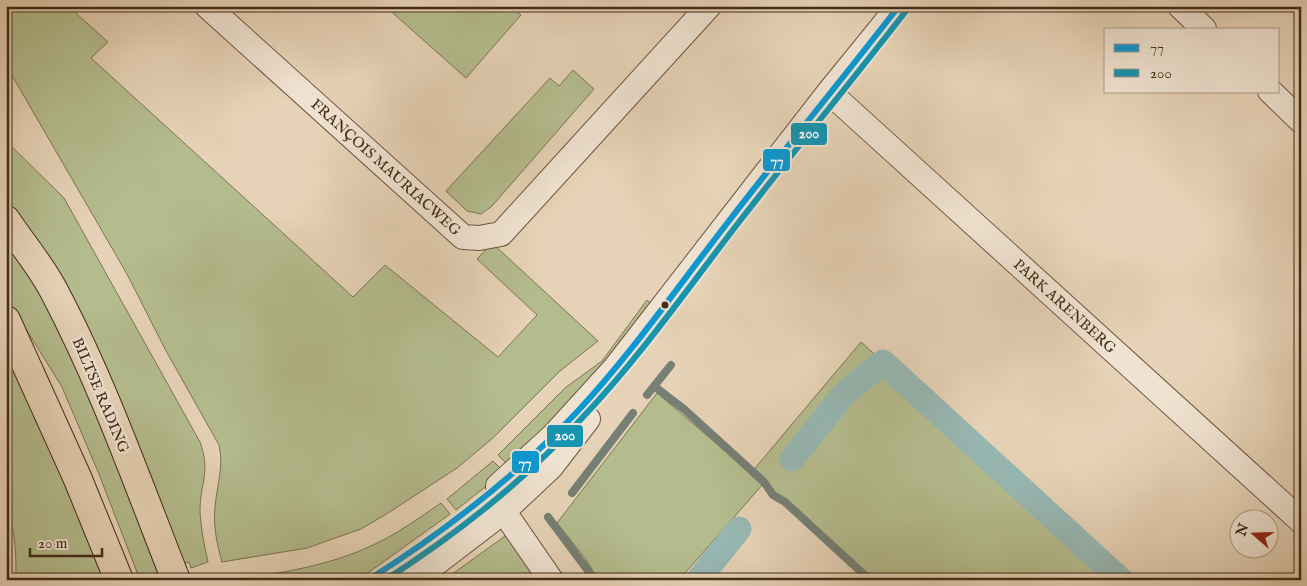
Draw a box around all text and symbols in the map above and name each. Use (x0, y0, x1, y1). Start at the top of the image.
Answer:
legend (1104, 28, 1280, 92)
text: 77 (1150, 38, 1164, 57)
text: 200 (1150, 64, 1172, 83)
street label: FRANÇOIS MAURIACWEG (307, 95, 465, 240)
line badge: 200 (790, 122, 828, 146)
text: 200 (799, 125, 819, 143)
line badge: 77 (762, 148, 791, 172)
text: 77 (770, 152, 784, 170)
street label: PARK ARENBERG (1009, 255, 1120, 358)
unlabelled marker (660, 300, 670, 310)
street label: BILTSE RADING (68, 335, 133, 456)
line badge: 200 (546, 424, 584, 448)
text: 200 (555, 427, 575, 445)
line badge: 77 (511, 450, 540, 474)
text: 77 (518, 454, 532, 472)
north arrow (1230, 508, 1280, 558)
text: N (1232, 521, 1253, 540)
scale bar (30, 526, 102, 558)
text: 20 m (38, 534, 68, 553)

